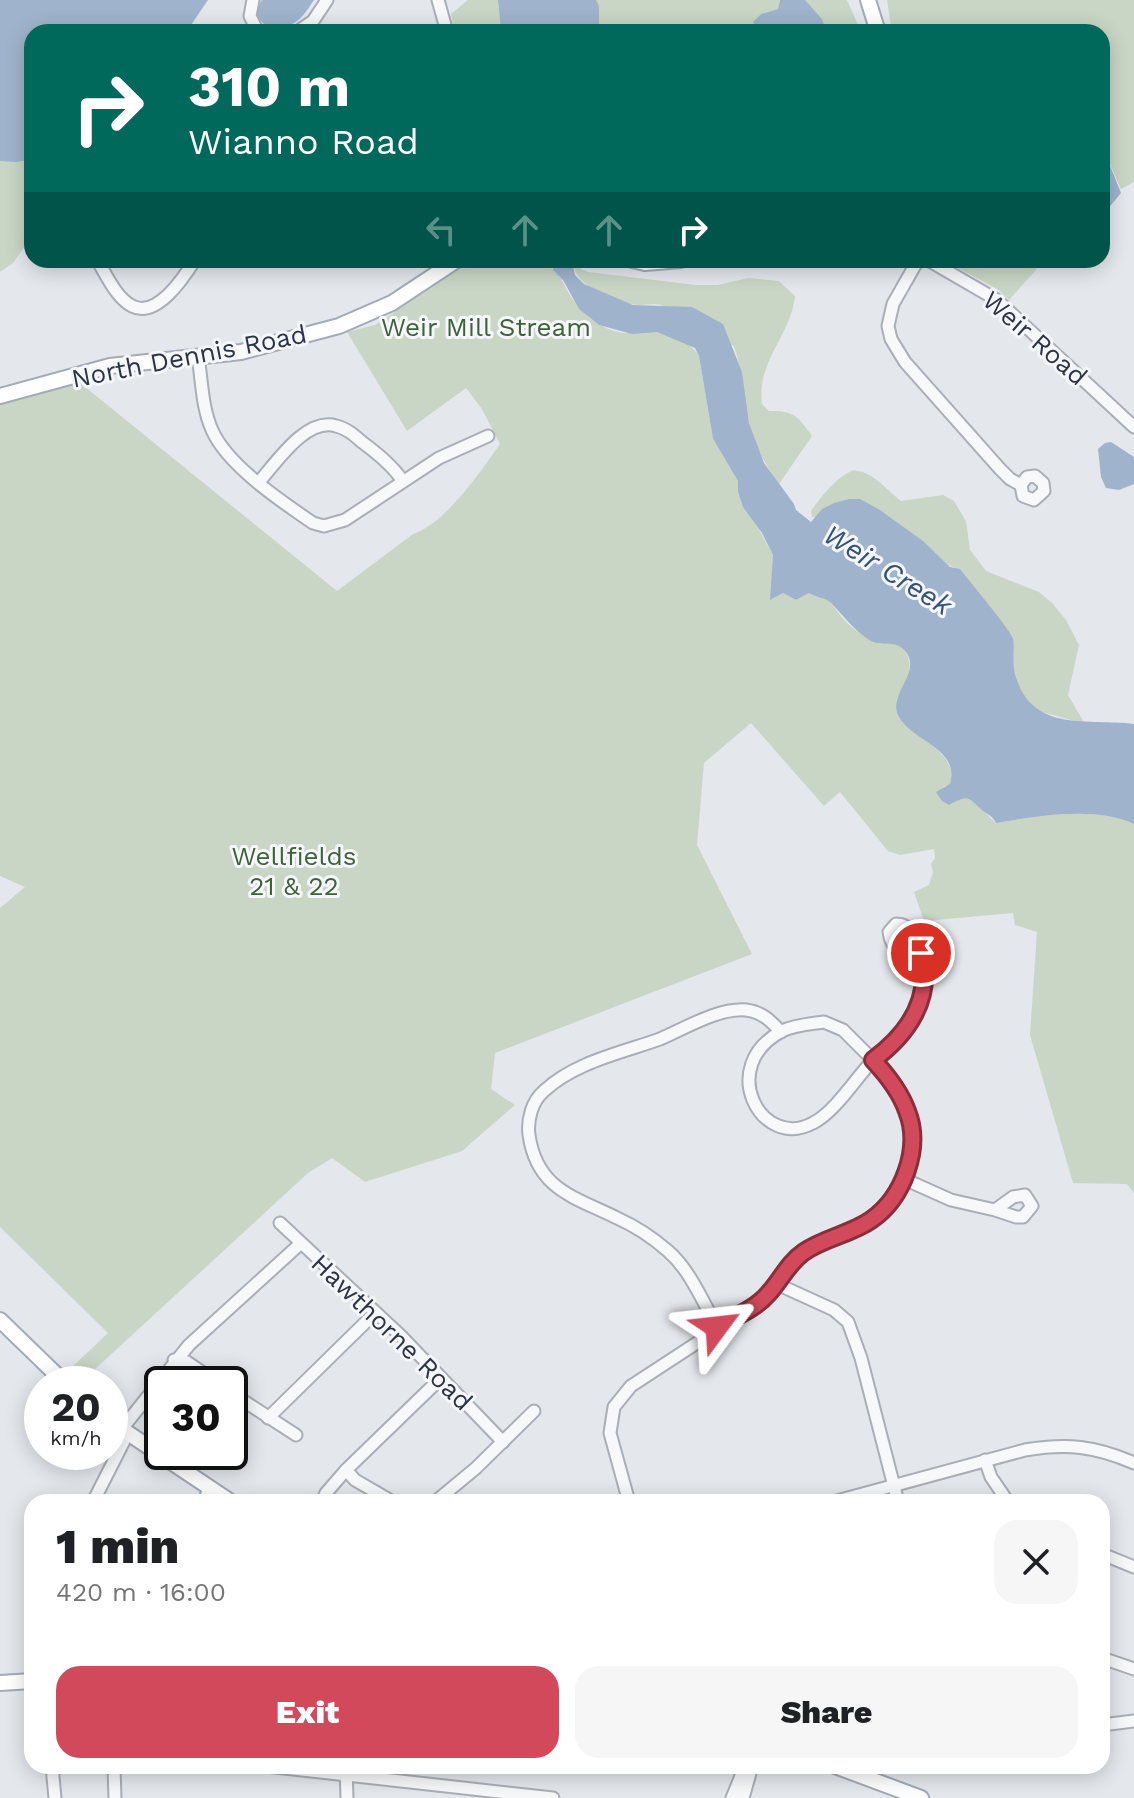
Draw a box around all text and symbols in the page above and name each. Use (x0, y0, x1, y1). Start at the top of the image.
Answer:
text: 310 m (188, 54, 350, 120)
icon: right (56, 56, 160, 160)
text: Wianno Road (188, 121, 419, 163)
icon: left (419, 208, 463, 252)
icon: ahead (503, 208, 547, 252)
icon: ahead (587, 208, 631, 252)
icon: right (671, 208, 715, 252)
street label: Weir Road (977, 285, 1093, 391)
park label: Weir Mill Stream (381, 312, 591, 342)
street label: North Dennis Road (69, 318, 309, 394)
water label: Weir Creek (818, 518, 959, 623)
park label: Wellfields 21 & 22 (231, 841, 357, 901)
pin (887, 919, 955, 987)
icon: arrive (899, 931, 943, 975)
street label: Hawthorne Road (305, 1248, 479, 1416)
position arrow (675, 1285, 759, 1369)
speed limit sign: 30 (144, 1366, 248, 1470)
text: 20 (51, 1384, 101, 1431)
text: km/h (50, 1426, 102, 1450)
text: 1 min (56, 1518, 179, 1575)
button: close (994, 1520, 1078, 1604)
text: 420 m · 16:00 (56, 1577, 226, 1607)
button: Exit (56, 1666, 559, 1758)
button: Share (575, 1666, 1078, 1758)

